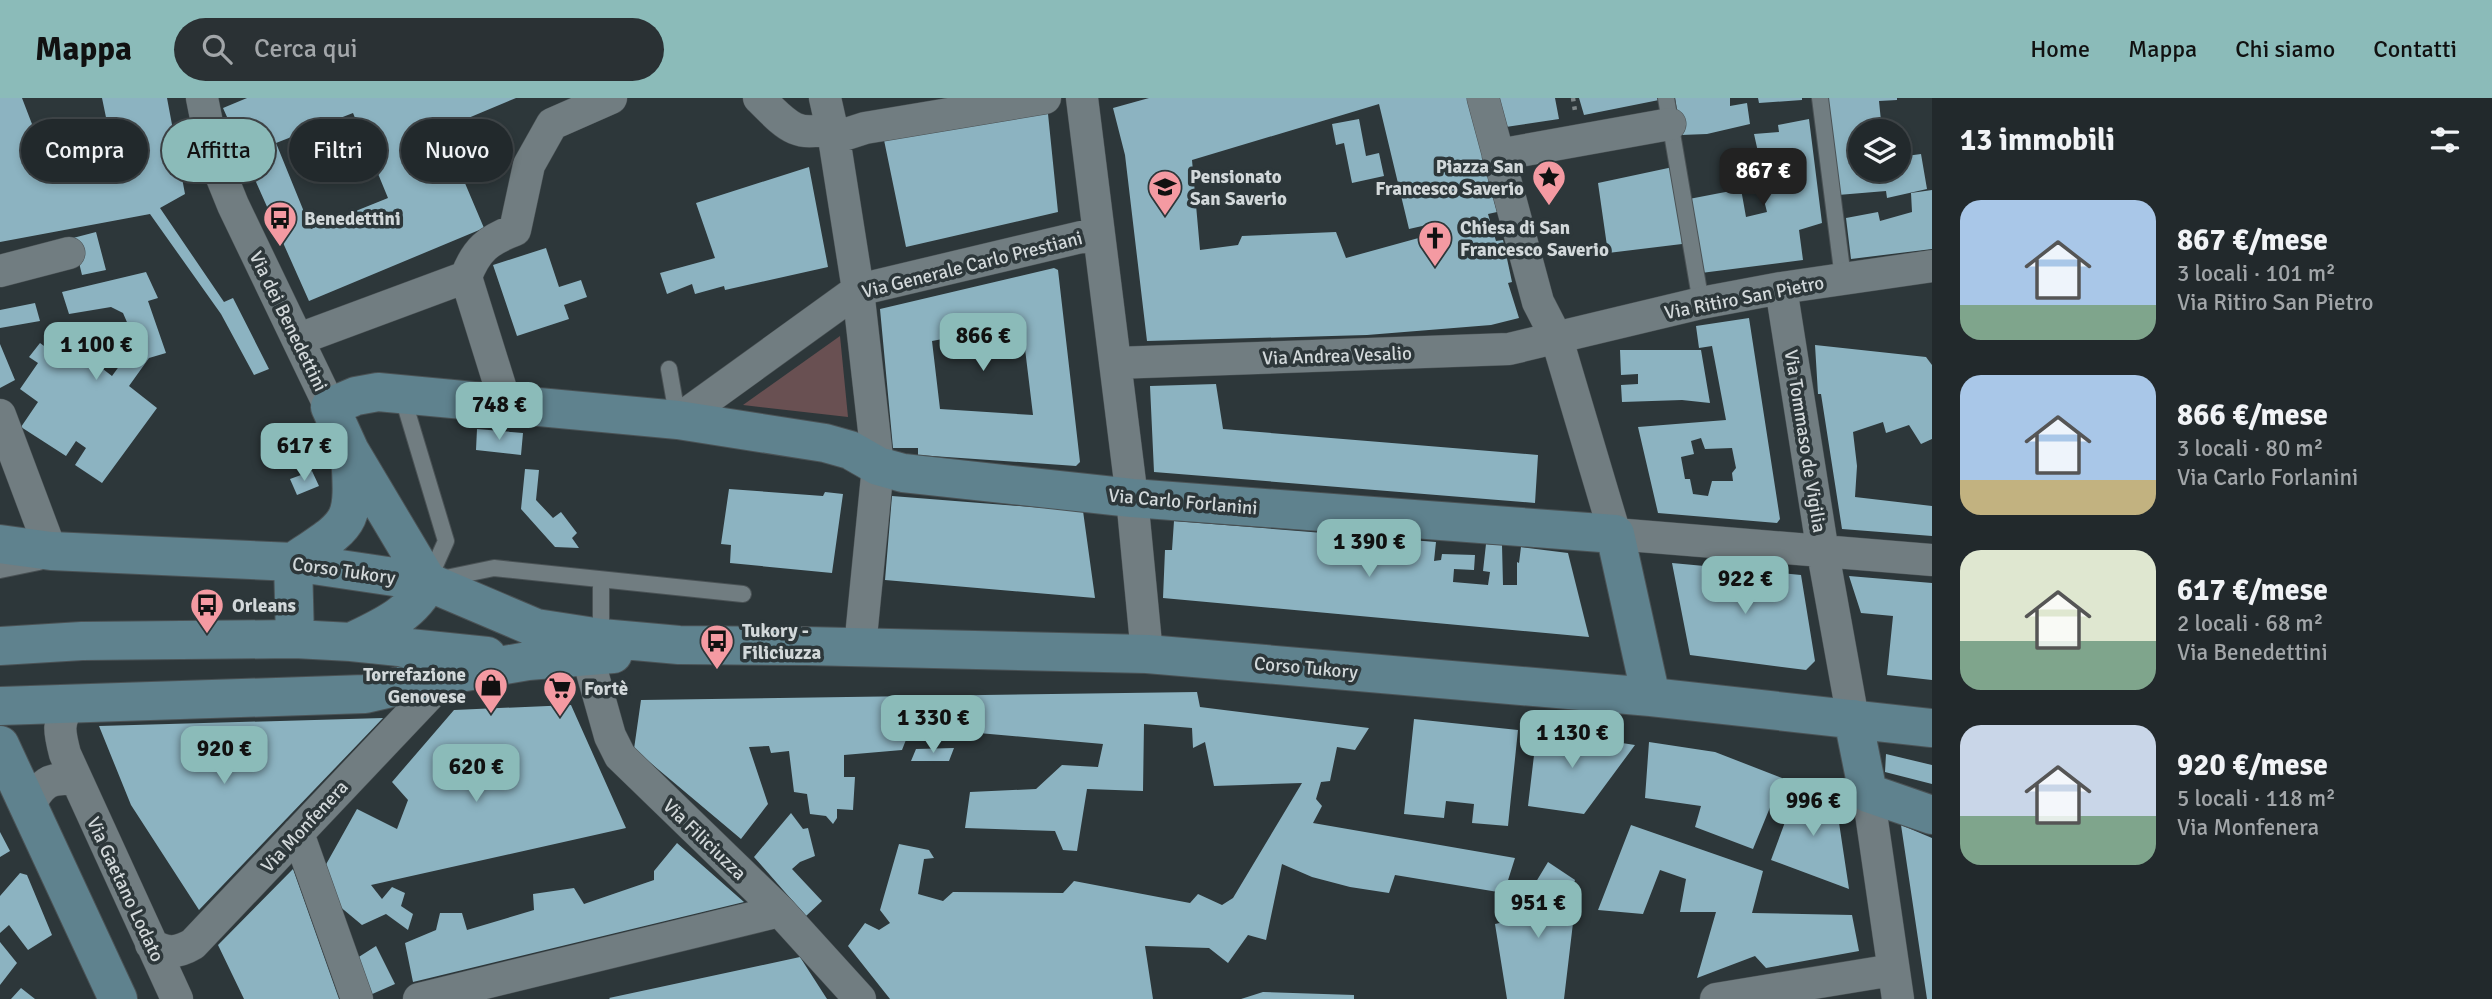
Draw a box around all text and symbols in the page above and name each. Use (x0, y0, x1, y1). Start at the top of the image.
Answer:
search box (174, 18, 664, 81)
text: Mappa (35, 29, 132, 70)
icon: search (198, 30, 236, 68)
text: Cerca qui (254, 33, 358, 65)
text: Home (2030, 34, 2090, 64)
text: Mappa (2128, 34, 2197, 64)
text: Chi siamo (2235, 34, 2335, 64)
text: Contatti (2373, 34, 2457, 64)
chip: Compra (21, 119, 148, 182)
chip: Affitta (162, 119, 275, 182)
chip: Filtri (289, 119, 387, 182)
chip: Nuovo (401, 119, 513, 182)
map controls (1848, 119, 1911, 182)
button: layers (1848, 119, 1911, 182)
icon: filters (2426, 121, 2464, 159)
text: 13 immobili (1960, 122, 2115, 159)
pin: 867 € (1714, 148, 1812, 208)
place label: Piazza San Francesco Saverio (1375, 155, 1524, 201)
text: 867 € (1736, 156, 1790, 185)
place icon: Piazza San Francesco Saverio (1530, 158, 1568, 207)
place label: Pensionato San Saverio (1190, 165, 1287, 211)
school or university icon: Pensionato San Saverio (1146, 168, 1184, 217)
bus stop icon: Benedettini (261, 199, 299, 248)
place label: Benedettini (304, 207, 401, 231)
place label: Chiesa di San Francesco Saverio (1460, 216, 1609, 262)
church icon: Chiesa di San Francesco Saverio (1416, 219, 1454, 268)
text: 867 €/mese (2177, 222, 2328, 259)
street label: Via Generale Carlo Prestiani (859, 226, 1085, 304)
icon: home (2016, 228, 2100, 312)
street label: Via dei Benedettini (244, 247, 333, 396)
text: 3 locali · 101 m² (2177, 259, 2336, 288)
street label: Via Ritiro San Pietro (1662, 271, 1826, 325)
text: Via Ritiro San Pietro (2177, 288, 2373, 317)
pin: 866 € (934, 314, 1032, 373)
text: 866 € (956, 321, 1010, 350)
pin: 1 100 € (31, 322, 161, 382)
text: 1 100 € (60, 330, 132, 359)
street label: Via Andrea Vesalio (1262, 341, 1412, 371)
street label: Via Tommaso de Vigilia (1779, 348, 1831, 534)
pin: 748 € (450, 382, 548, 442)
text: 748 € (472, 390, 526, 419)
text: 866 €/mese (2177, 397, 2328, 434)
icon: home (2016, 403, 2100, 487)
pin: 617 € (255, 424, 353, 483)
text: 617 € (277, 431, 331, 460)
text: 3 locali · 80 m² (2177, 434, 2323, 463)
text: Via Carlo Forlanini (2177, 463, 2358, 492)
street label: Via Carlo Forlanini (1107, 484, 1259, 520)
pin: 1 390 € (1304, 519, 1434, 579)
text: 1 390 € (1333, 527, 1405, 556)
street label: Corso Tukory (291, 552, 397, 590)
pin: 922 € (1696, 556, 1794, 616)
text: 922 € (1718, 564, 1772, 593)
text: 617 €/mese (2177, 572, 2328, 609)
icon: home (2016, 578, 2100, 662)
bus stop icon: Orleans (188, 586, 226, 635)
place label: Orleans (232, 594, 296, 618)
text: 2 locali · 68 m² (2177, 609, 2323, 638)
place label: Tukory - Filiciuzza (742, 619, 822, 665)
bus stop icon: Tukory - Filiciuzza (698, 622, 736, 671)
text: Via Benedettini (2177, 638, 2328, 667)
street label: Corso Tukory (1253, 652, 1359, 684)
place label: Torrefazione Genovese (363, 663, 466, 709)
shop icon: Torrefazione Genovese (472, 666, 510, 715)
supermarket icon: Fortè (541, 669, 579, 718)
place label: Fortè (584, 677, 628, 701)
pin: 1 330 € (868, 696, 998, 755)
text: 1 330 € (897, 703, 969, 732)
pin: 1 130 € (1507, 710, 1637, 770)
text: 1 130 € (1536, 718, 1608, 747)
pin: 920 € (175, 726, 273, 786)
text: 920 € (197, 734, 251, 763)
pin: 620 € (427, 744, 525, 804)
text: 920 €/mese (2177, 747, 2328, 784)
text: 620 € (449, 752, 503, 781)
icon: home (2016, 753, 2100, 837)
street label: Via Monfenera (256, 776, 354, 878)
pin: 996 € (1764, 778, 1862, 838)
text: 5 locali · 118 m² (2177, 784, 2336, 813)
text: 996 € (1786, 786, 1840, 815)
street label: Via Filiciuzza (658, 794, 751, 885)
street label: Via Gaetano Lodato (81, 813, 169, 966)
text: Via Monfenera (2177, 813, 2319, 842)
pin: 951 € (1489, 880, 1587, 940)
text: 951 € (1511, 888, 1565, 917)

